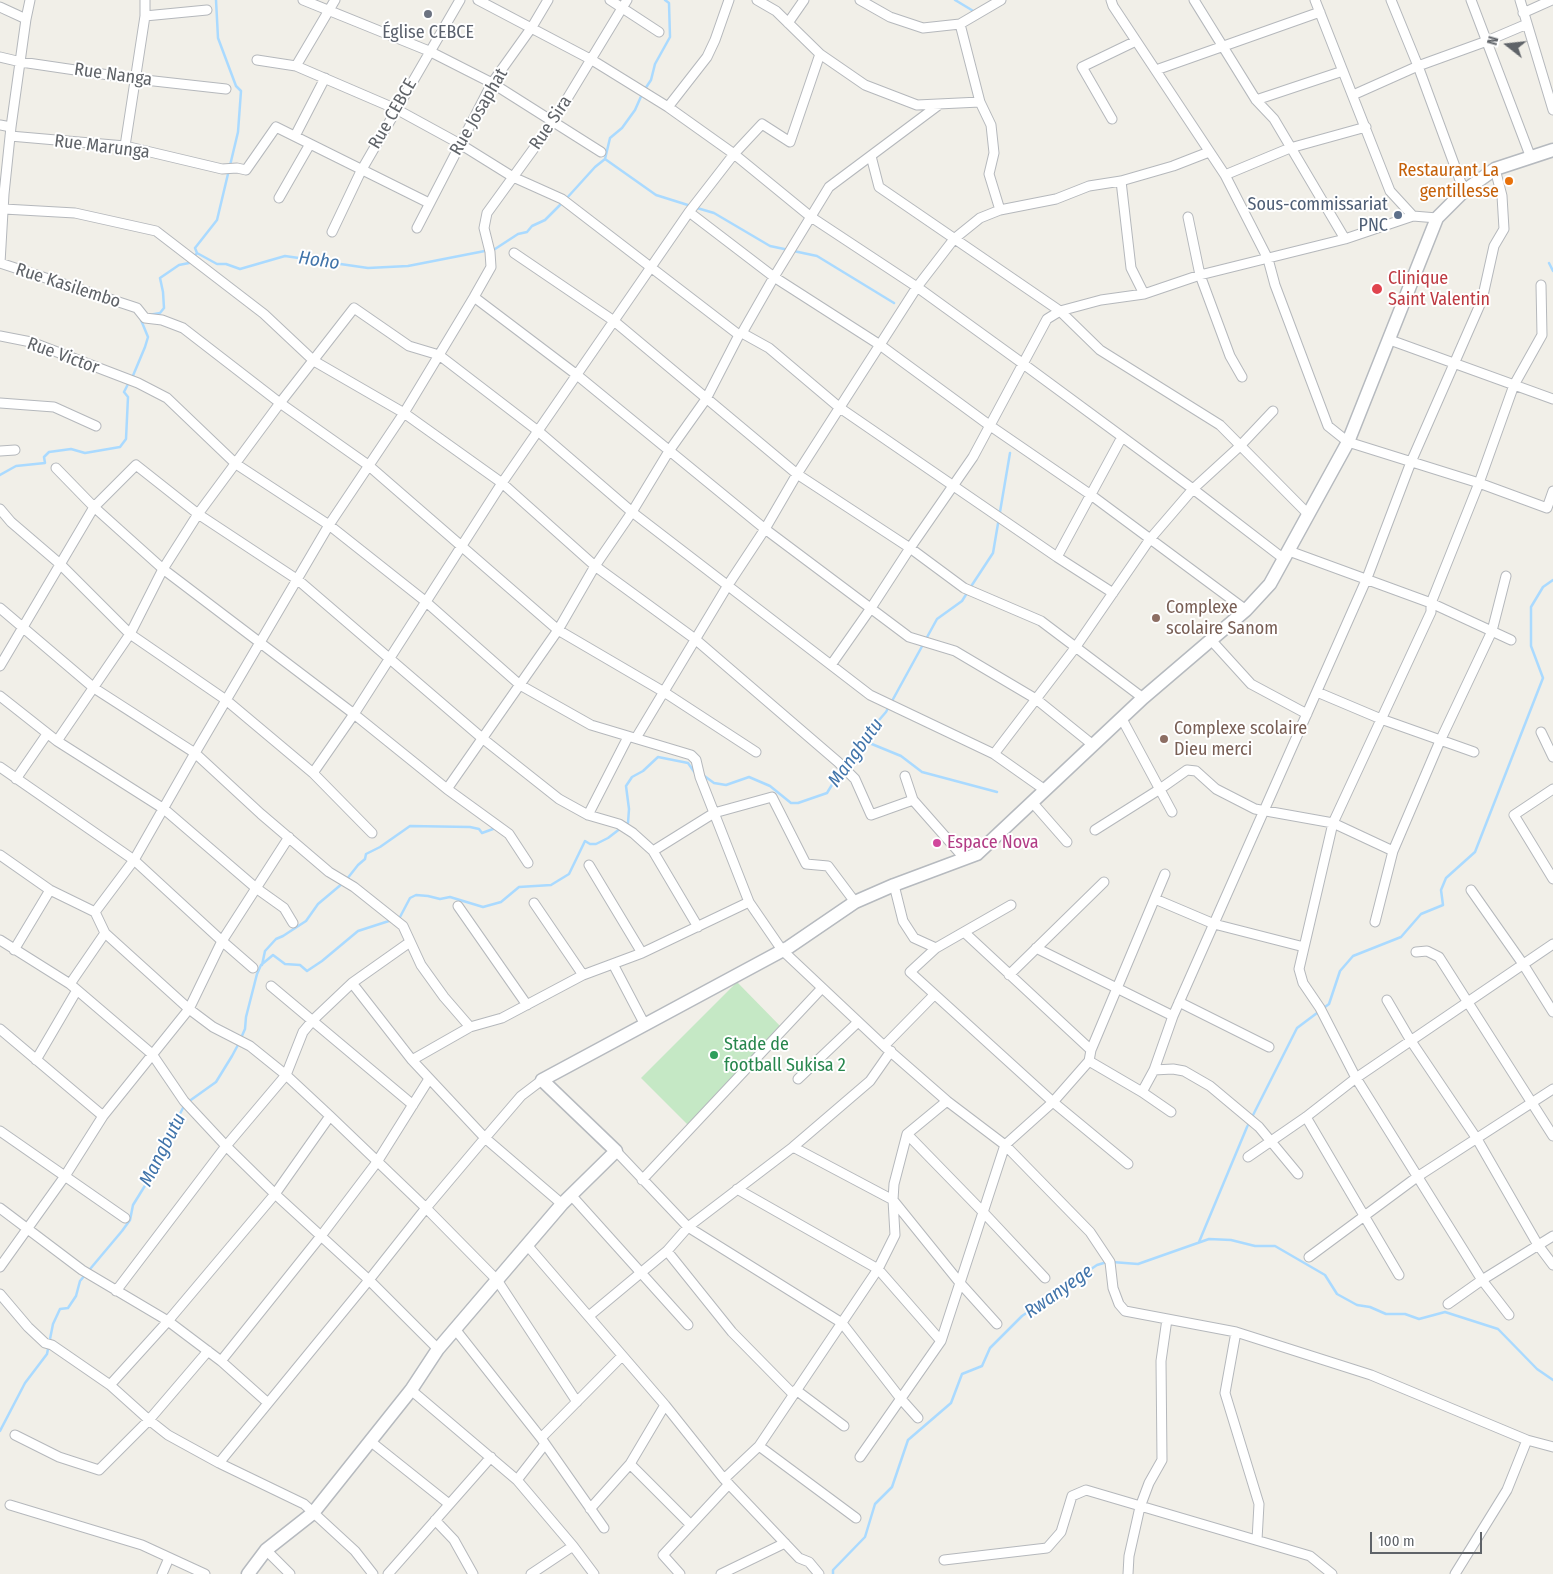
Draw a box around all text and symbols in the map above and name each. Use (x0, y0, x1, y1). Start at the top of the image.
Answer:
marker: Église CEBCE (422, 8, 434, 20)
north arrow (1483, 20, 1533, 70)
place label: Église CEBCE (382, 22, 474, 44)
text: N (1484, 34, 1502, 47)
street label: Rue Nanga (73, 59, 153, 91)
street label: Rue Josaphat (445, 65, 513, 159)
street label: Rue CEBCE (364, 75, 422, 153)
street label: Rue Sira (525, 92, 577, 154)
street label: Rue Marunga (53, 130, 151, 164)
place label: Restaurant La gentillesse (1398, 160, 1499, 202)
marker: Restaurant La gentillesse (1503, 175, 1515, 187)
place label: Sous-commissariat PNC (1248, 194, 1388, 236)
marker: Sous-commissariat PNC (1392, 209, 1404, 221)
water label: Hoho (297, 247, 341, 275)
street label: Rue Kasilembo (13, 259, 123, 313)
place label: Clinique Saint Valentin (1388, 268, 1490, 310)
marker: Clinique Saint Valentin (1370, 282, 1384, 296)
street label: Rue Victor (24, 333, 102, 379)
place label: Complexe scolaire Sanom (1166, 597, 1278, 640)
marker: Complexe scolaire Sanom (1150, 612, 1162, 624)
water label: Mangbutu (824, 714, 888, 792)
place label: Complexe scolaire Dieu merci (1174, 718, 1307, 761)
marker: Complexe scolaire Dieu merci (1158, 733, 1170, 745)
place label: Espace Nova (947, 832, 1039, 854)
marker: Espace Nova (931, 837, 943, 849)
place label: Stade de football Sukisa 2 (724, 1034, 846, 1076)
marker: Stade de football Sukisa 2 (708, 1049, 720, 1061)
water label: Mangbutu (135, 1110, 191, 1190)
water label: Rwanyege (1020, 1260, 1098, 1324)
scale bar (1373, 1522, 1486, 1554)
text: 100 m (1378, 1532, 1415, 1550)

